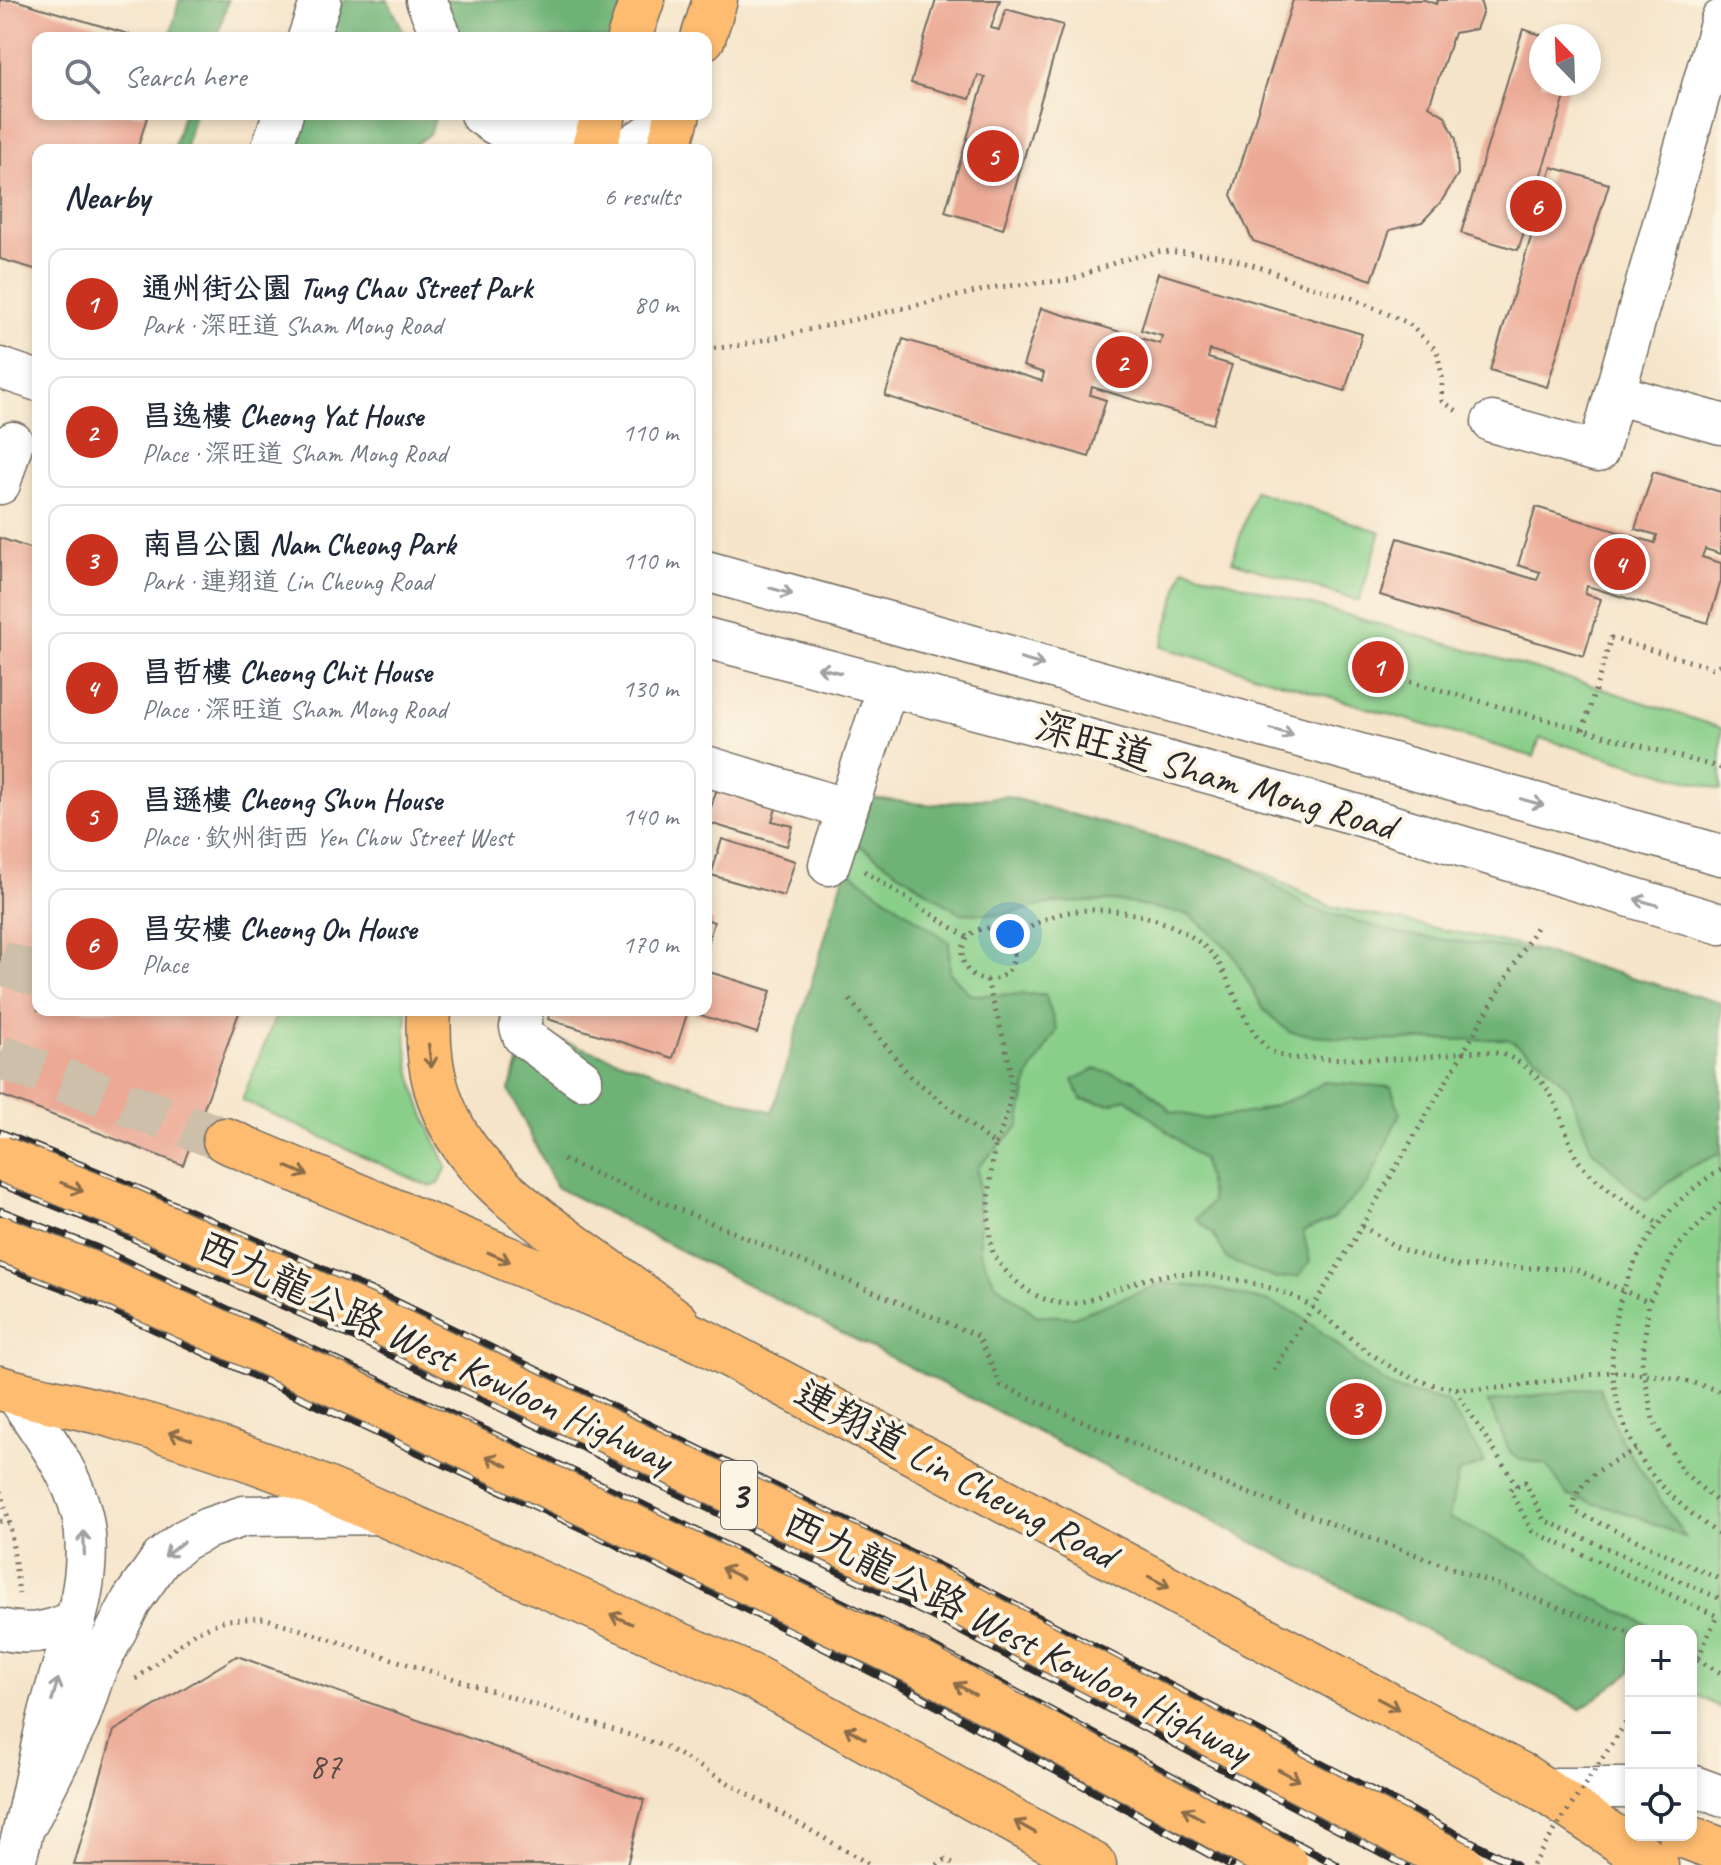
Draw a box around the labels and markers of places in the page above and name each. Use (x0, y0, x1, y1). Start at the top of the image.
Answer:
pin: 5 (967, 126, 1019, 186)
pin: 6 (1510, 176, 1562, 236)
pin: 2 (1096, 332, 1148, 392)
pin: 4 (1594, 534, 1646, 594)
pin: 1 (1352, 637, 1404, 697)
pin: 3 (1330, 1379, 1382, 1439)

